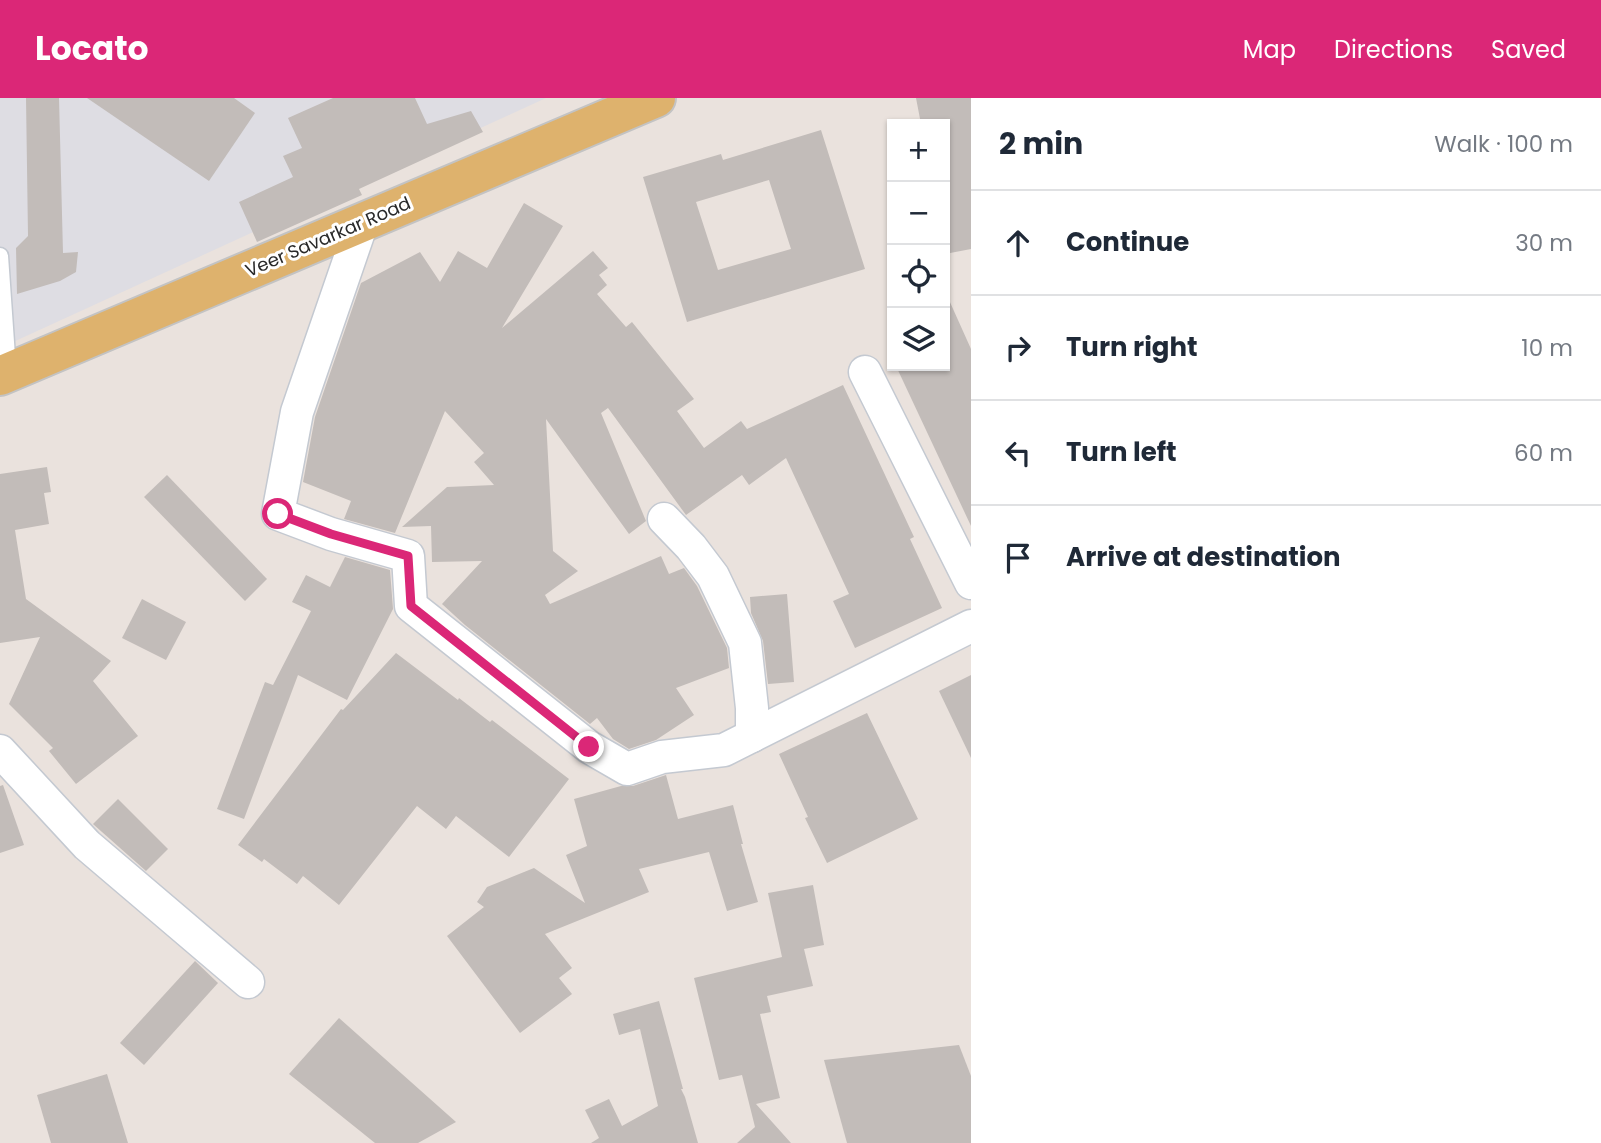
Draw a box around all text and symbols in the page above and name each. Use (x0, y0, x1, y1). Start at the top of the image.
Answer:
text: Locato (35, 25, 149, 72)
text: Map (1243, 33, 1296, 66)
text: Directions (1334, 33, 1453, 66)
text: Saved (1491, 33, 1566, 66)
map controls (887, 119, 950, 371)
button: + (887, 119, 950, 182)
text: 2 min (999, 122, 1083, 165)
text: Walk · 100 m (1434, 128, 1573, 160)
button: − (887, 182, 950, 245)
street label: Veer Savarkar Road (241, 190, 414, 283)
icon: ahead (999, 224, 1037, 262)
text: Continue (1066, 224, 1189, 260)
text: 30 m (1515, 227, 1573, 259)
button: locate (887, 245, 950, 308)
button: layers (887, 308, 950, 371)
icon: right (999, 329, 1037, 367)
text: Turn right (1066, 329, 1198, 365)
text: 10 m (1521, 332, 1573, 364)
icon: left (999, 434, 1037, 472)
text: Turn left (1066, 434, 1177, 470)
text: 60 m (1514, 437, 1573, 469)
route start (262, 498, 293, 529)
icon: arrive (999, 539, 1037, 577)
text: Arrive at destination (1066, 539, 1341, 575)
route end (573, 731, 604, 762)

